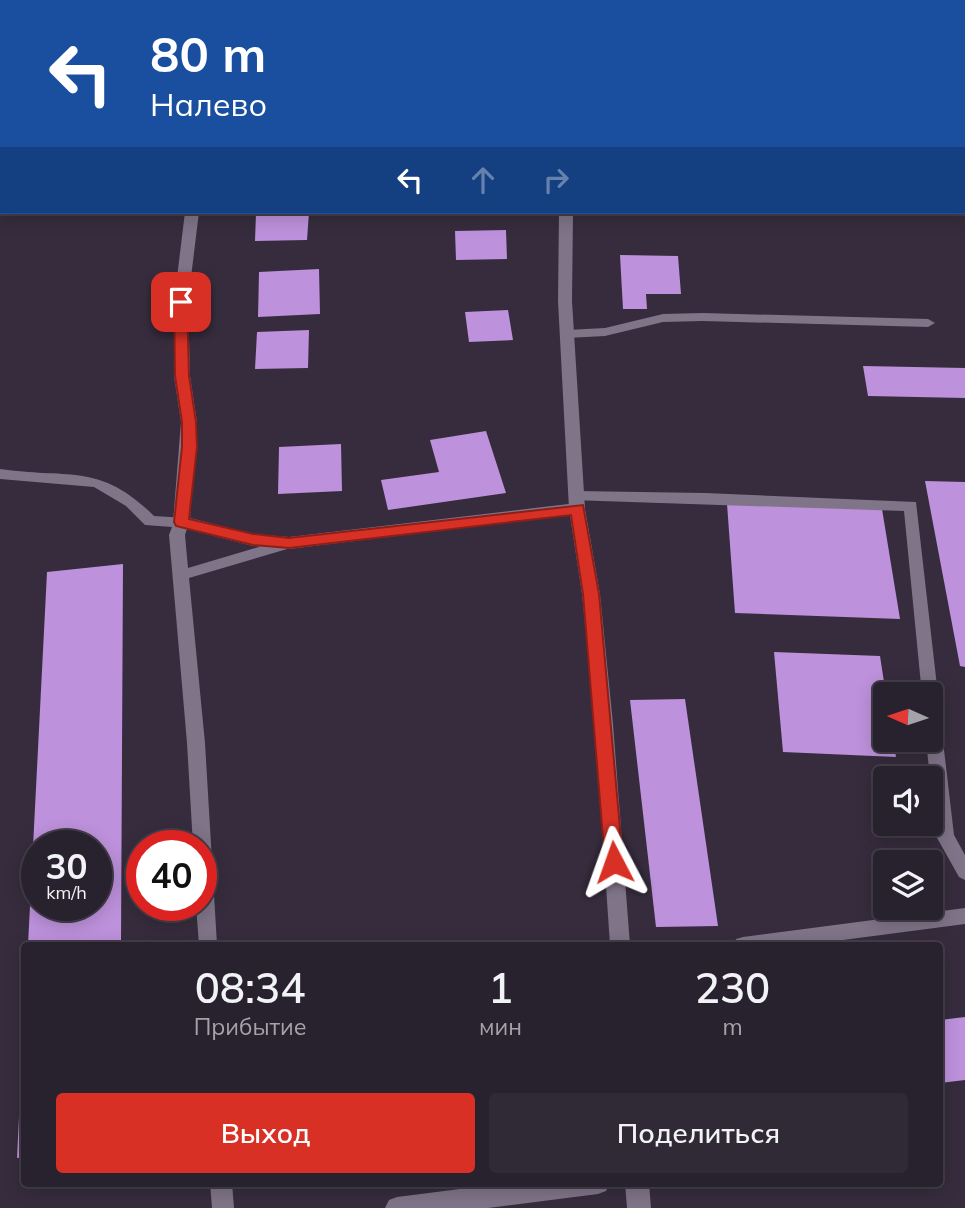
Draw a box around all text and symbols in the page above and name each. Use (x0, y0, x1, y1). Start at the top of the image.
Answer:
text: 80 m (150, 23, 266, 84)
icon: left (35, 28, 126, 119)
text: Налево (150, 84, 267, 124)
icon: left (391, 161, 429, 199)
icon: ahead (464, 161, 502, 199)
icon: right (537, 161, 575, 199)
pin (151, 272, 211, 332)
icon: arrive (162, 283, 200, 321)
north arrow (873, 682, 943, 752)
map controls (873, 682, 943, 920)
button: sound (873, 766, 943, 836)
position arrow (577, 825, 651, 899)
speed limit sign: 40 (126, 830, 217, 921)
text: 30 (45, 844, 88, 888)
button: layers (873, 850, 943, 920)
text: km/h (46, 881, 87, 904)
text: 08:34 (195, 961, 305, 1014)
text: 1 (488, 961, 513, 1014)
text: 230 (695, 961, 770, 1014)
text: Прибытие (194, 1012, 306, 1041)
text: мин (479, 1012, 522, 1041)
text: m (722, 1012, 743, 1041)
button: Выход (56, 1093, 475, 1173)
button: Поделиться (489, 1093, 908, 1173)

